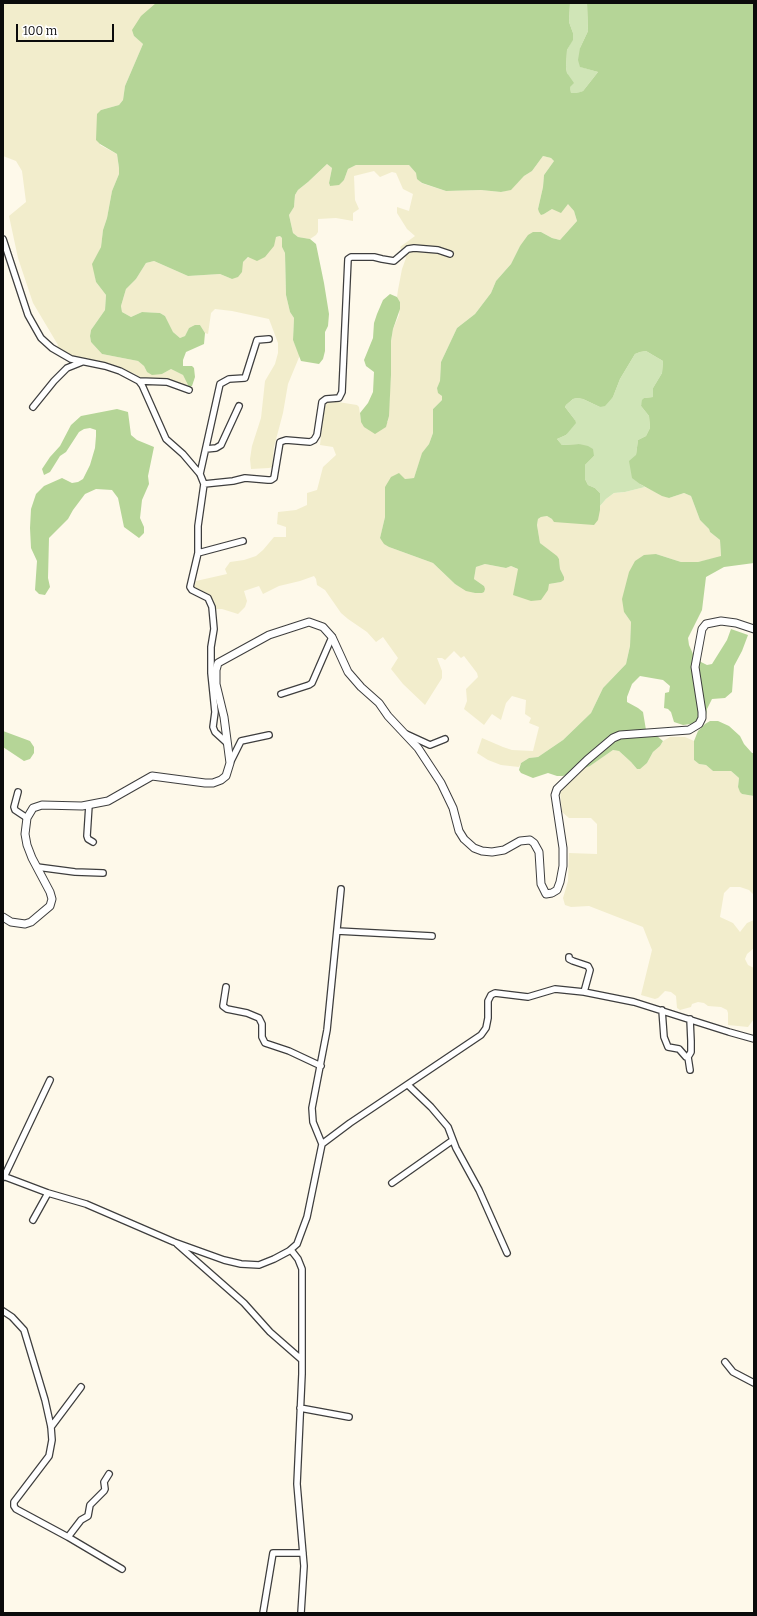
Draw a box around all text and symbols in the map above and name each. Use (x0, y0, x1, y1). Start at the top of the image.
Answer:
scale bar (18, 16, 116, 42)
text: 100 m (23, 24, 57, 38)

